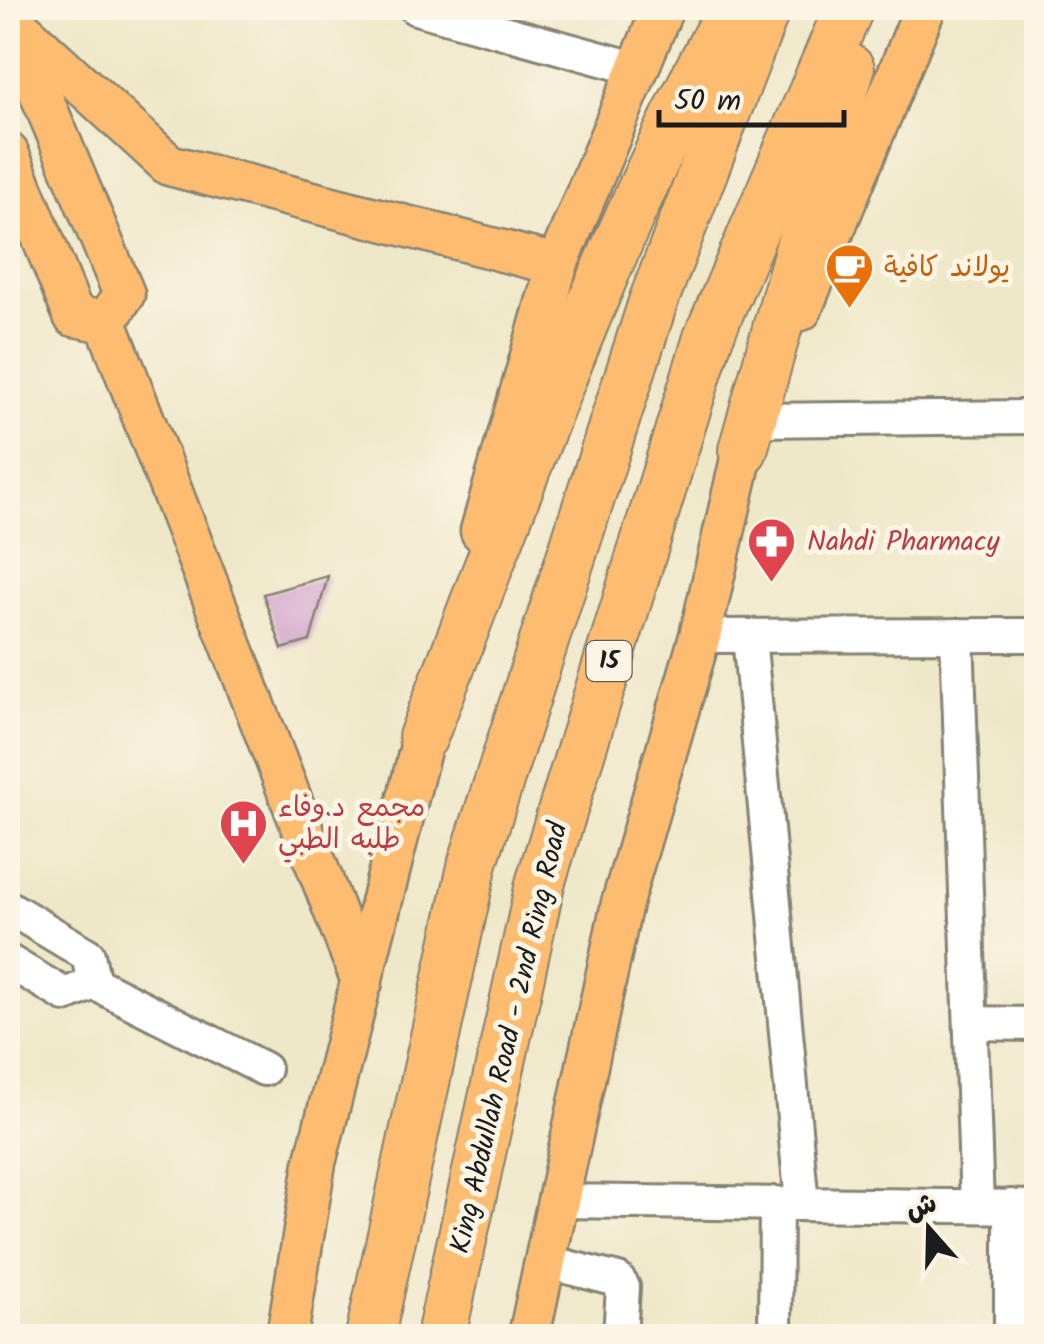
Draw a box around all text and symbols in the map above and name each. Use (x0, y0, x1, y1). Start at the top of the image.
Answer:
scale bar (659, 65, 844, 127)
text: 50 m (674, 78, 741, 126)
cafe icon: يولاند كافية (823, 242, 875, 310)
place label: يولاند كافية (884, 246, 1010, 291)
pharmacy icon: Nahdi Pharmacy (746, 516, 798, 584)
place label: Nahdi Pharmacy (807, 520, 1000, 565)
road number: 15 (586, 641, 632, 681)
place label: مجمع د.وفاء طلبه الطبي (278, 786, 425, 863)
hospital icon: مجمع د.وفاء طلبه الطبي (217, 798, 269, 866)
street label: King Abdullah Road - 2nd Ring Road (438, 817, 582, 1258)
north arrow (879, 1179, 979, 1279)
text: ش (899, 1181, 943, 1234)

